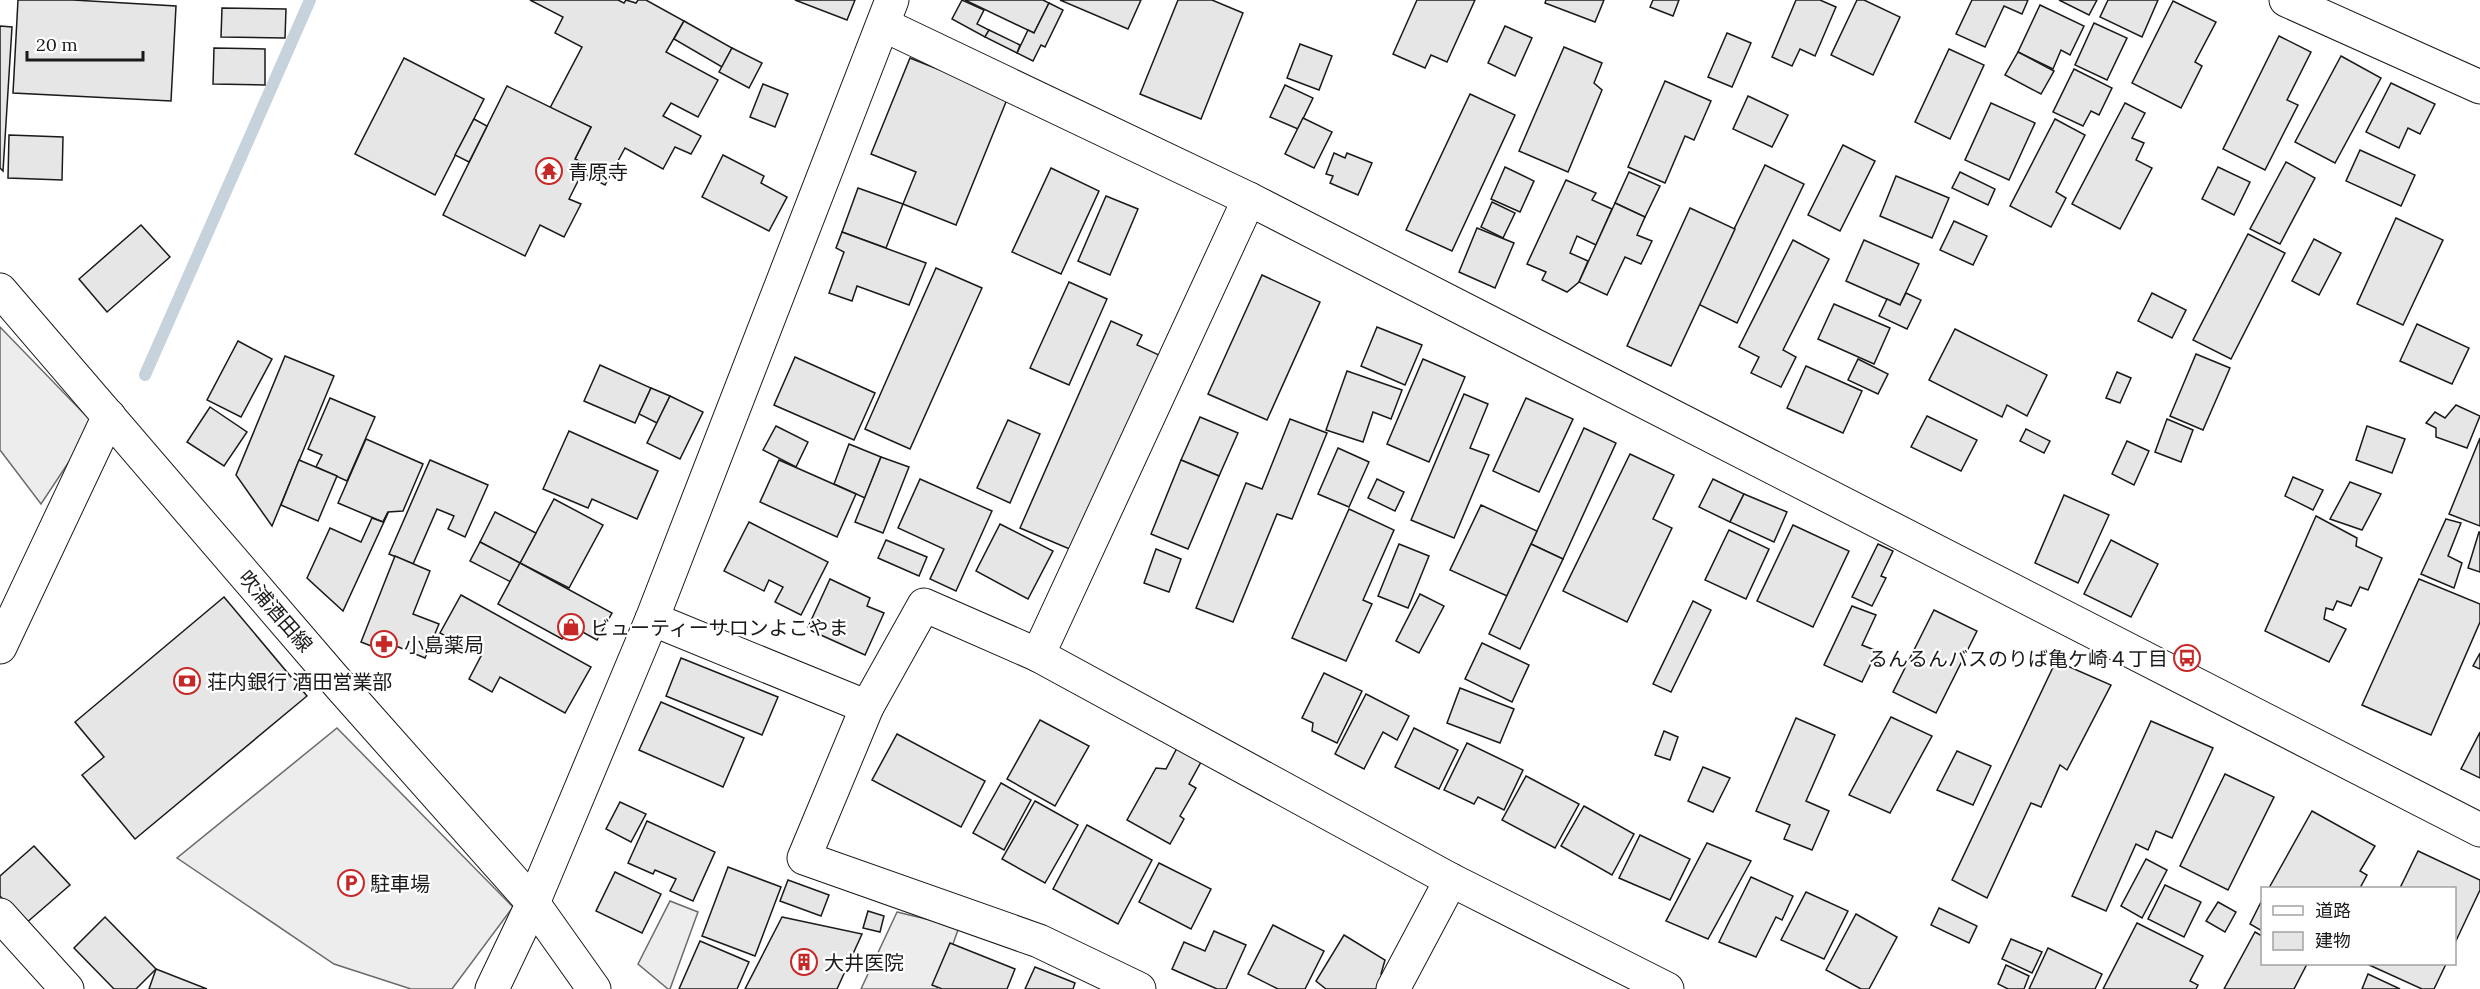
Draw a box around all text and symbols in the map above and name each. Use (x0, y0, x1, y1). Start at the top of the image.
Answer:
scale bar (27, 24, 142, 62)
text: 20 m (36, 33, 78, 56)
temple icon: 青原寺 (534, 156, 564, 186)
place label: 青原寺 (568, 159, 628, 184)
street label: 吹浦酒田線 (234, 565, 318, 657)
shop icon: ビューティーサロンよこやま (556, 612, 586, 642)
place label: ビューティーサロンよこやま (590, 615, 848, 640)
pharmacy icon: 小島薬局 (369, 629, 399, 659)
place label: 小島薬局 (404, 632, 484, 657)
bus stop icon: るんるんバスのりば亀ケ崎４丁目 (2172, 643, 2202, 673)
place label: るんるんバスのりば亀ケ崎４丁目 (1868, 646, 2168, 671)
bank icon: 荘内銀行 酒田営業部 (172, 666, 202, 696)
place label: 荘内銀行 酒田営業部 (207, 669, 392, 694)
parking icon: 駐車場 (336, 868, 366, 898)
place label: 駐車場 (370, 871, 430, 896)
legend (2261, 887, 2456, 965)
text: 道路 (2315, 899, 2351, 922)
text: 建物 (2315, 929, 2351, 952)
building icon: 大井医院 (789, 947, 819, 977)
place label: 大井医院 (824, 950, 904, 975)

